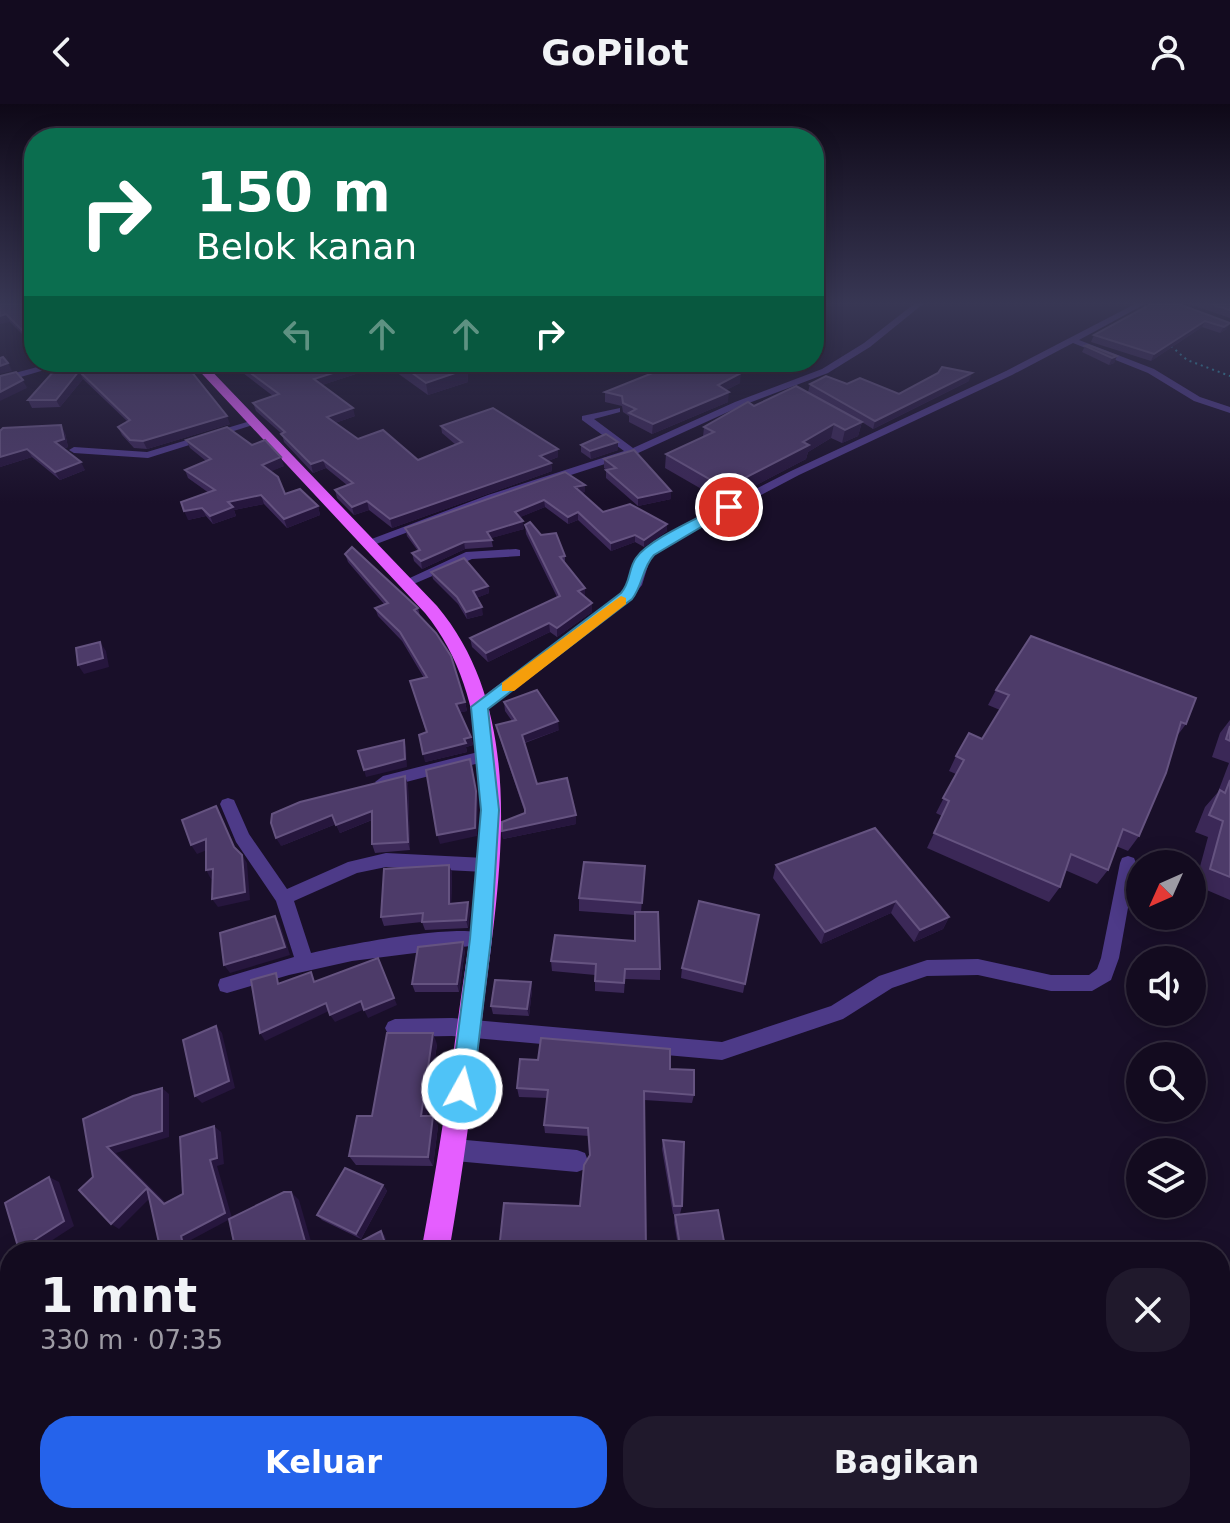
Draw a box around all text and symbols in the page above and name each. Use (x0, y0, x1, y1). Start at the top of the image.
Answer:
icon: back (40, 30, 84, 74)
icon: person (1146, 30, 1190, 74)
text: GoPilot (541, 32, 689, 73)
text: 150 m (196, 159, 391, 224)
icon: right (64, 160, 168, 264)
text: Belok kanan (196, 226, 417, 267)
icon: left (276, 312, 320, 356)
icon: ahead (360, 312, 404, 356)
icon: ahead (444, 312, 488, 356)
icon: right (528, 312, 572, 356)
pin (695, 473, 763, 541)
icon: arrive (707, 485, 751, 529)
north arrow (1126, 850, 1206, 930)
map controls (1126, 850, 1206, 1218)
button: sound (1126, 946, 1206, 1026)
button: search (1126, 1042, 1206, 1122)
position arrow (420, 1047, 504, 1131)
button: layers (1126, 1138, 1206, 1218)
text: 1 mnt (40, 1267, 197, 1323)
button: close (1106, 1268, 1190, 1352)
text: 330 m · 07:35 (40, 1325, 223, 1355)
button: Keluar (40, 1416, 607, 1508)
button: Bagikan (623, 1416, 1190, 1508)

